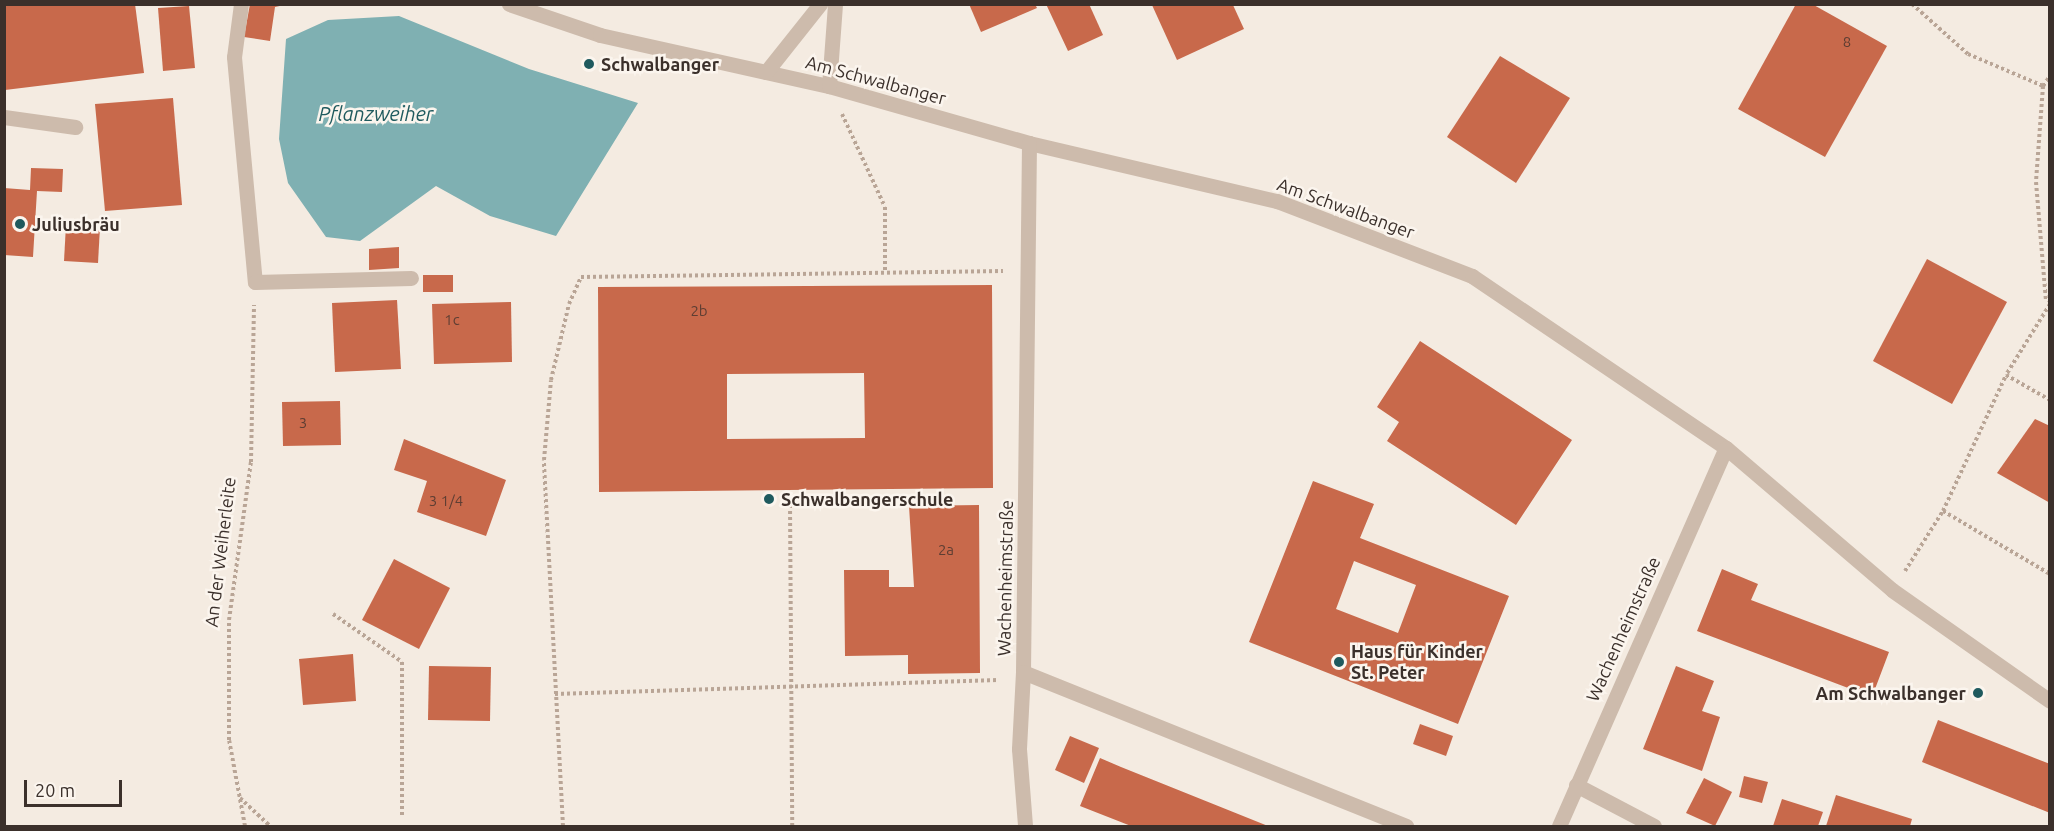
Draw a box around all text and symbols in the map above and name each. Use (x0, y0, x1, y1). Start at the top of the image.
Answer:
house number: 8 (1843, 33, 1851, 51)
street label: Am Schwalbanger (803, 51, 949, 109)
place label: Schwalbanger (601, 53, 719, 75)
marker: Schwalbanger (582, 57, 596, 71)
water label: Pflanzweiher (319, 101, 433, 125)
street label: Am Schwalbanger (1274, 173, 1418, 243)
place label: Juliusbräu (32, 213, 120, 235)
marker: Juliusbräu (13, 217, 27, 231)
house number: 2b (690, 302, 708, 320)
house number: 1c (444, 311, 460, 329)
house number: 3 (299, 414, 307, 432)
street label: An der Weiherleite (200, 476, 240, 628)
place label: Schwalbangerschule (781, 488, 953, 510)
house number: 3 1/4 (429, 492, 463, 510)
marker: Schwalbangerschule (762, 492, 776, 506)
street label: Wachenheimstraße (993, 500, 1017, 656)
house number: 2a (938, 541, 954, 559)
street label: Wachenheimstraße (1581, 553, 1665, 705)
place label: Haus für Kinder St. Peter (1351, 641, 1483, 684)
marker: Haus für Kinder St. Peter (1332, 655, 1346, 669)
place label: Am Schwalbanger (1815, 682, 1966, 704)
marker: Am Schwalbanger (1971, 686, 1985, 700)
scale bar (27, 768, 124, 806)
text: 20 m (35, 780, 75, 800)

